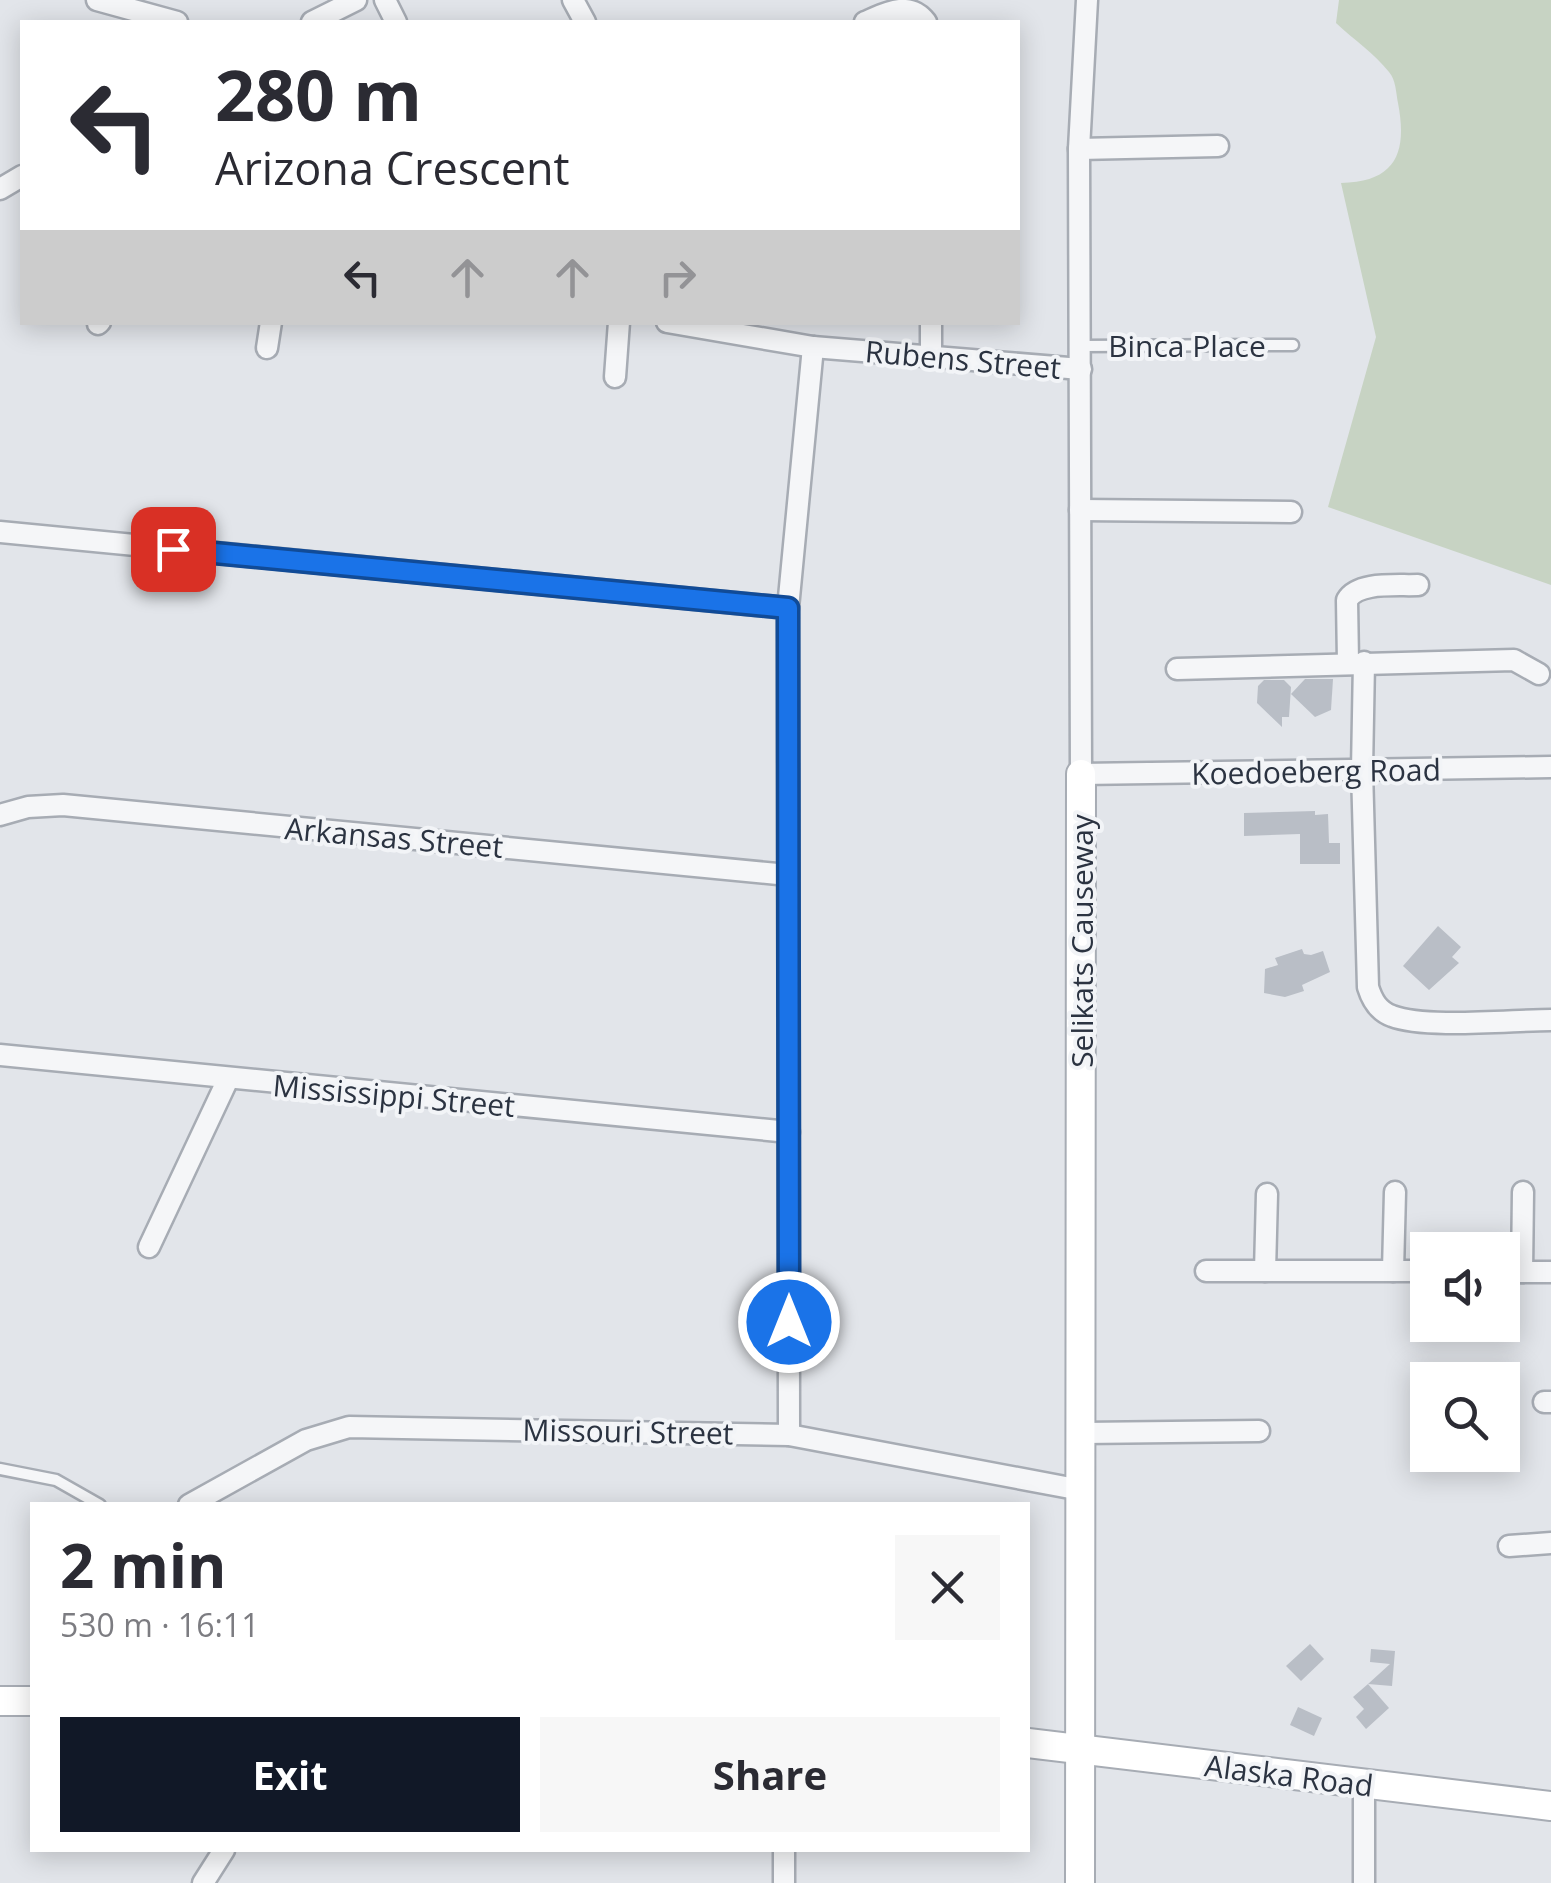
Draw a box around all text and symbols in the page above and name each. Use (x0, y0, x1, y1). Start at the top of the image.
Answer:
text: 280 m (215, 46, 422, 142)
icon: left (50, 60, 180, 190)
text: Arizona Crescent (215, 137, 570, 198)
icon: left (335, 250, 390, 305)
icon: ahead (440, 250, 495, 305)
icon: ahead (545, 250, 600, 305)
icon: right (650, 250, 705, 305)
street label: Binca Place (1108, 325, 1266, 366)
street label: Rubens Street (863, 330, 1063, 388)
pin (131, 507, 216, 592)
icon: arrive (146, 522, 201, 577)
street label: Koedoeberg Road (1191, 748, 1441, 794)
street label: Arkansas Street (283, 807, 505, 867)
street label: Selikats Causeway (1061, 813, 1102, 1068)
street label: Mississippi Street (271, 1064, 517, 1126)
map controls (1410, 1232, 1520, 1472)
button: sound (1410, 1232, 1520, 1342)
position arrow (737, 1270, 841, 1374)
button: search (1410, 1362, 1520, 1472)
street label: Missouri Street (522, 1409, 734, 1453)
text: 2 min (60, 1524, 227, 1606)
button: close (895, 1535, 1000, 1640)
text: 530 m · 16:11 (60, 1603, 259, 1646)
button: Exit (60, 1717, 520, 1832)
button: Share (540, 1717, 1000, 1832)
street label: Alaska Road (1202, 1744, 1376, 1806)

